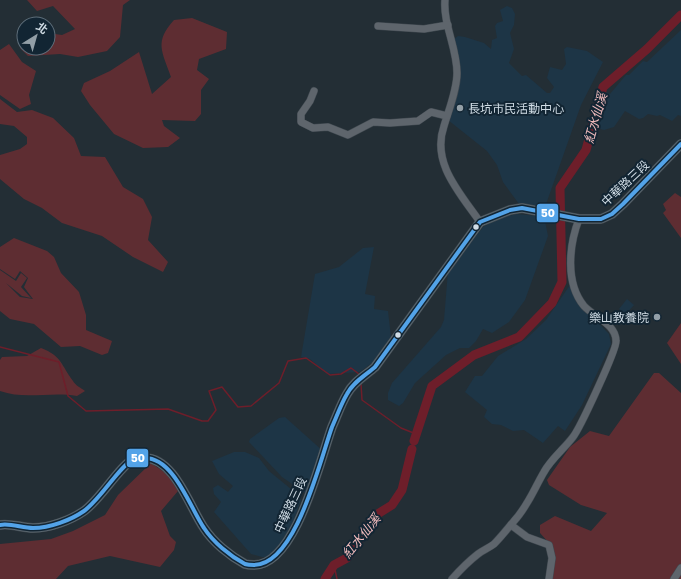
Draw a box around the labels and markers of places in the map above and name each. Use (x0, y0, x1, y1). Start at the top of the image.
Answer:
place label: 長坑市民活動中心 (468, 101, 564, 116)
marker: 長坑市民活動中心 (455, 103, 465, 113)
unlabelled marker (471, 222, 481, 232)
place label: 樂山教養院 (589, 310, 649, 325)
marker: 樂山教養院 (652, 312, 662, 322)
unlabelled marker (393, 330, 403, 340)

